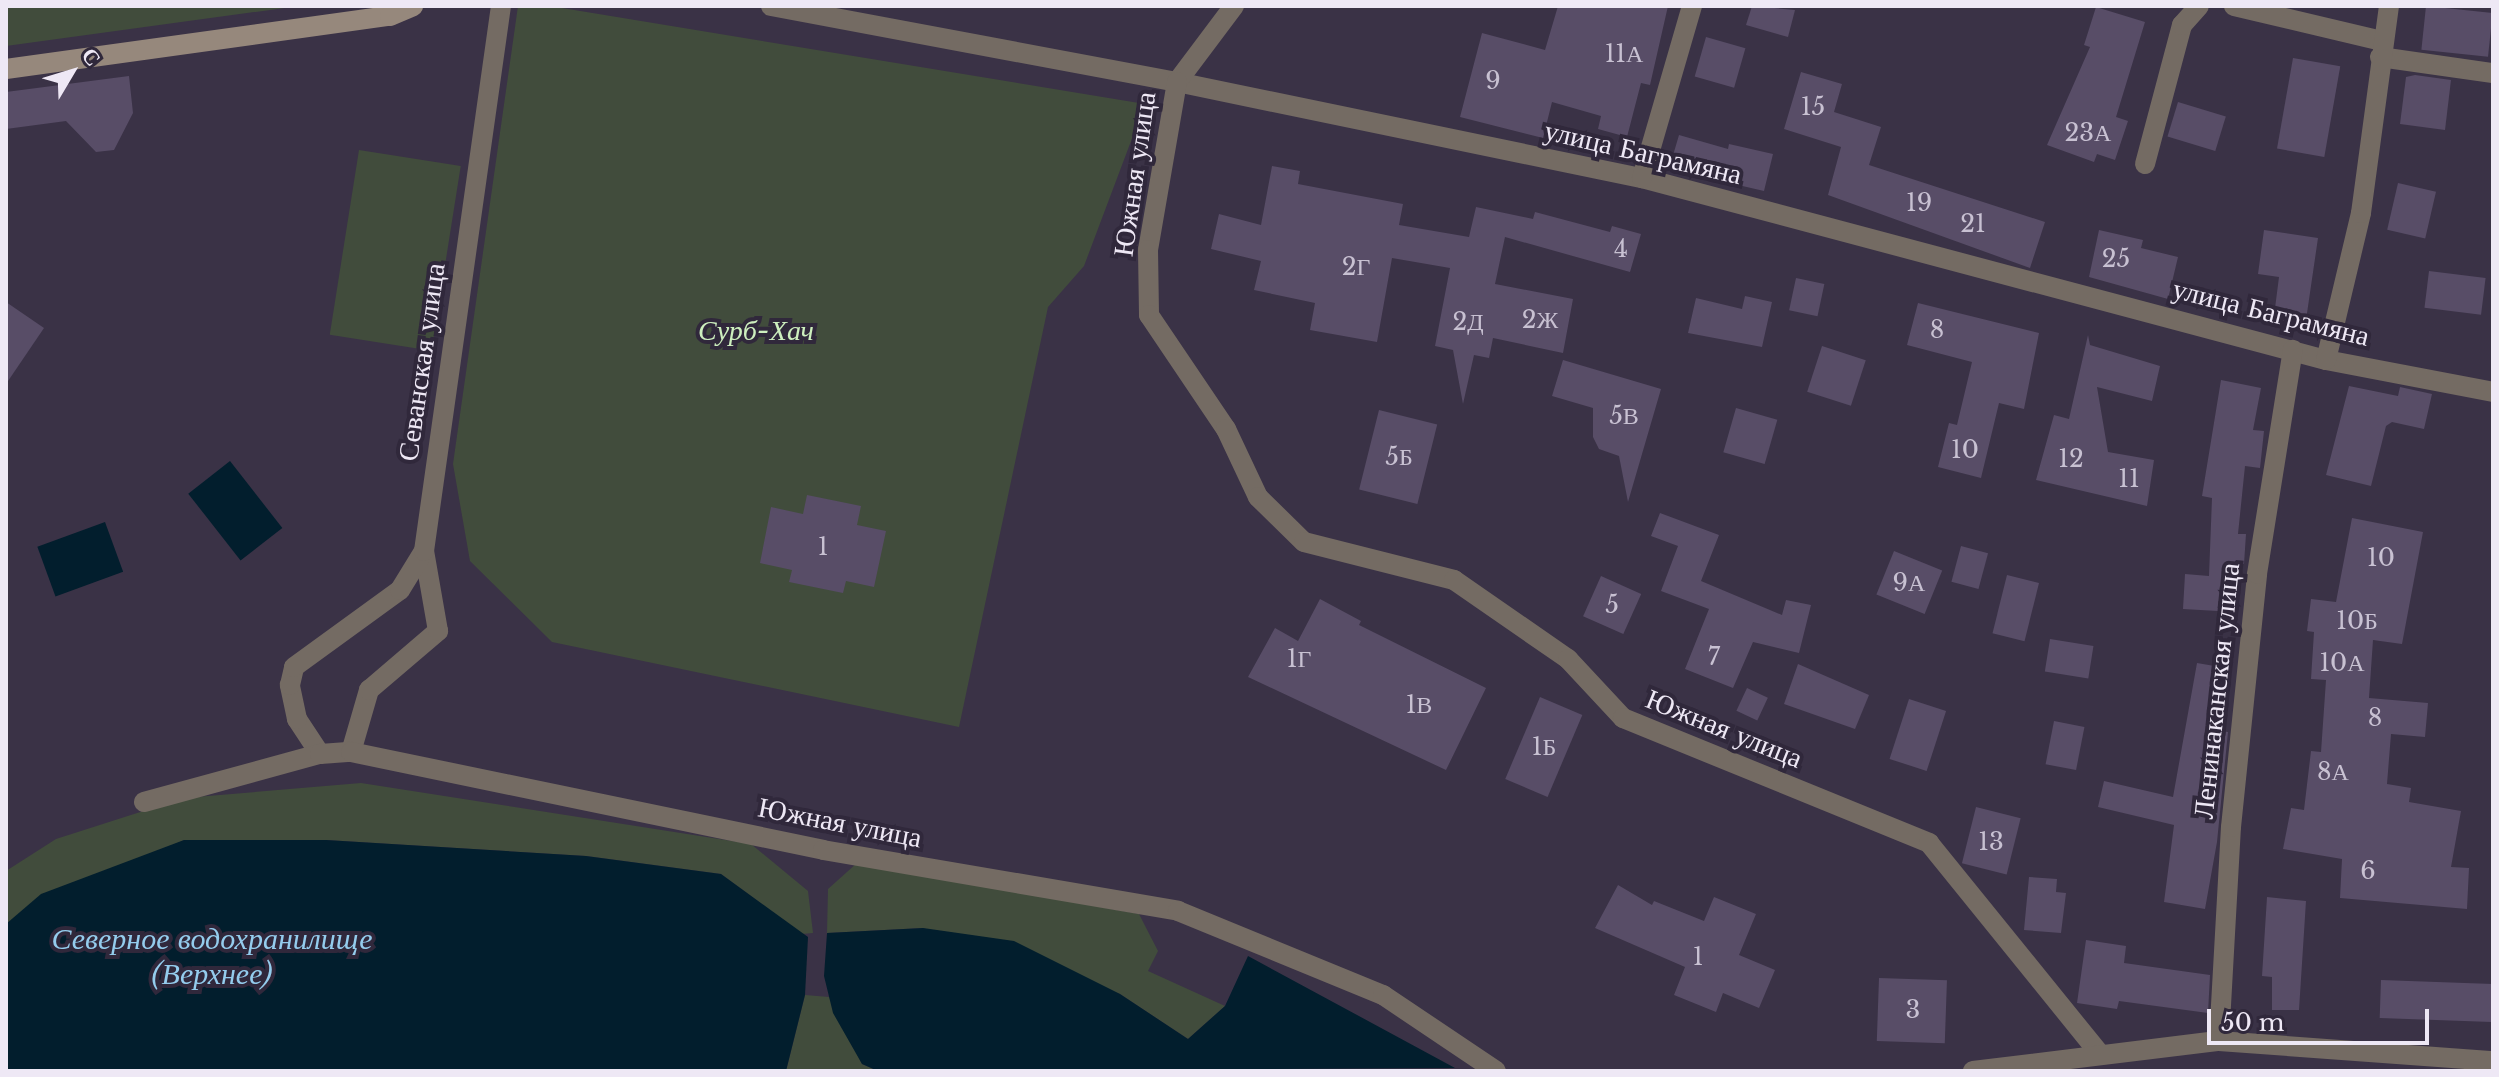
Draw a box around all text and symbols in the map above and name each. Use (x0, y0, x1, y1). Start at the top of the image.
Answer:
north arrow (32, 32, 112, 112)
house number: 11А (1605, 40, 1643, 68)
text: С (76, 42, 107, 71)
house number: 9 (1485, 67, 1501, 95)
street label: Южная улица (1107, 90, 1163, 258)
house number: 15 (1801, 93, 1825, 121)
street label: улица Баграмяна (1541, 114, 1745, 192)
house number: 23А (2065, 119, 2111, 147)
house number: 19 (1906, 189, 1932, 217)
house number: 21 (1960, 210, 1986, 238)
house number: 4 (1614, 235, 1628, 263)
house number: 25 (2102, 245, 2130, 273)
house number: 2Г (1342, 253, 1370, 281)
street label: Севанская улица (391, 261, 453, 463)
street label: улица Баграмяна (2169, 272, 2373, 354)
house number: 2Ж (1522, 306, 1558, 334)
house number: 2Д (1452, 308, 1484, 336)
park label: Сурб-Хач (698, 314, 814, 348)
house number: 8 (1930, 316, 1944, 344)
house number: 5В (1609, 402, 1639, 430)
house number: 10 (1951, 436, 1979, 464)
house number: 5Б (1385, 443, 1413, 471)
house number: 12 (2058, 445, 2084, 473)
house number: 11 (2118, 465, 2140, 493)
house number: 1 (818, 533, 828, 561)
house number: 10 (2367, 544, 2395, 572)
street label: Ленинаканская улица (2187, 561, 2247, 821)
house number: 9А (1893, 569, 1925, 597)
house number: 5 (1605, 591, 1619, 619)
house number: 10Б (2336, 607, 2378, 635)
house number: 7 (1708, 643, 1720, 671)
house number: 1Г (1287, 645, 1311, 673)
house number: 10А (2319, 649, 2365, 677)
street label: Южная улица (1641, 682, 1807, 776)
house number: 1В (1406, 691, 1432, 719)
house number: 8 (2368, 704, 2382, 732)
house number: 1Б (1532, 733, 1556, 761)
house number: 8А (2317, 758, 2349, 786)
street label: Южная улица (755, 791, 925, 855)
house number: 13 (1978, 828, 2004, 856)
house number: 6 (2360, 857, 2376, 885)
water label: Северное водохранилище (Верхнее) (51, 921, 373, 992)
house number: 1 (1693, 943, 1703, 971)
scale bar (2211, 993, 2433, 1043)
house number: 3 (1906, 996, 1920, 1024)
text: 50 m (2221, 1008, 2284, 1037)

